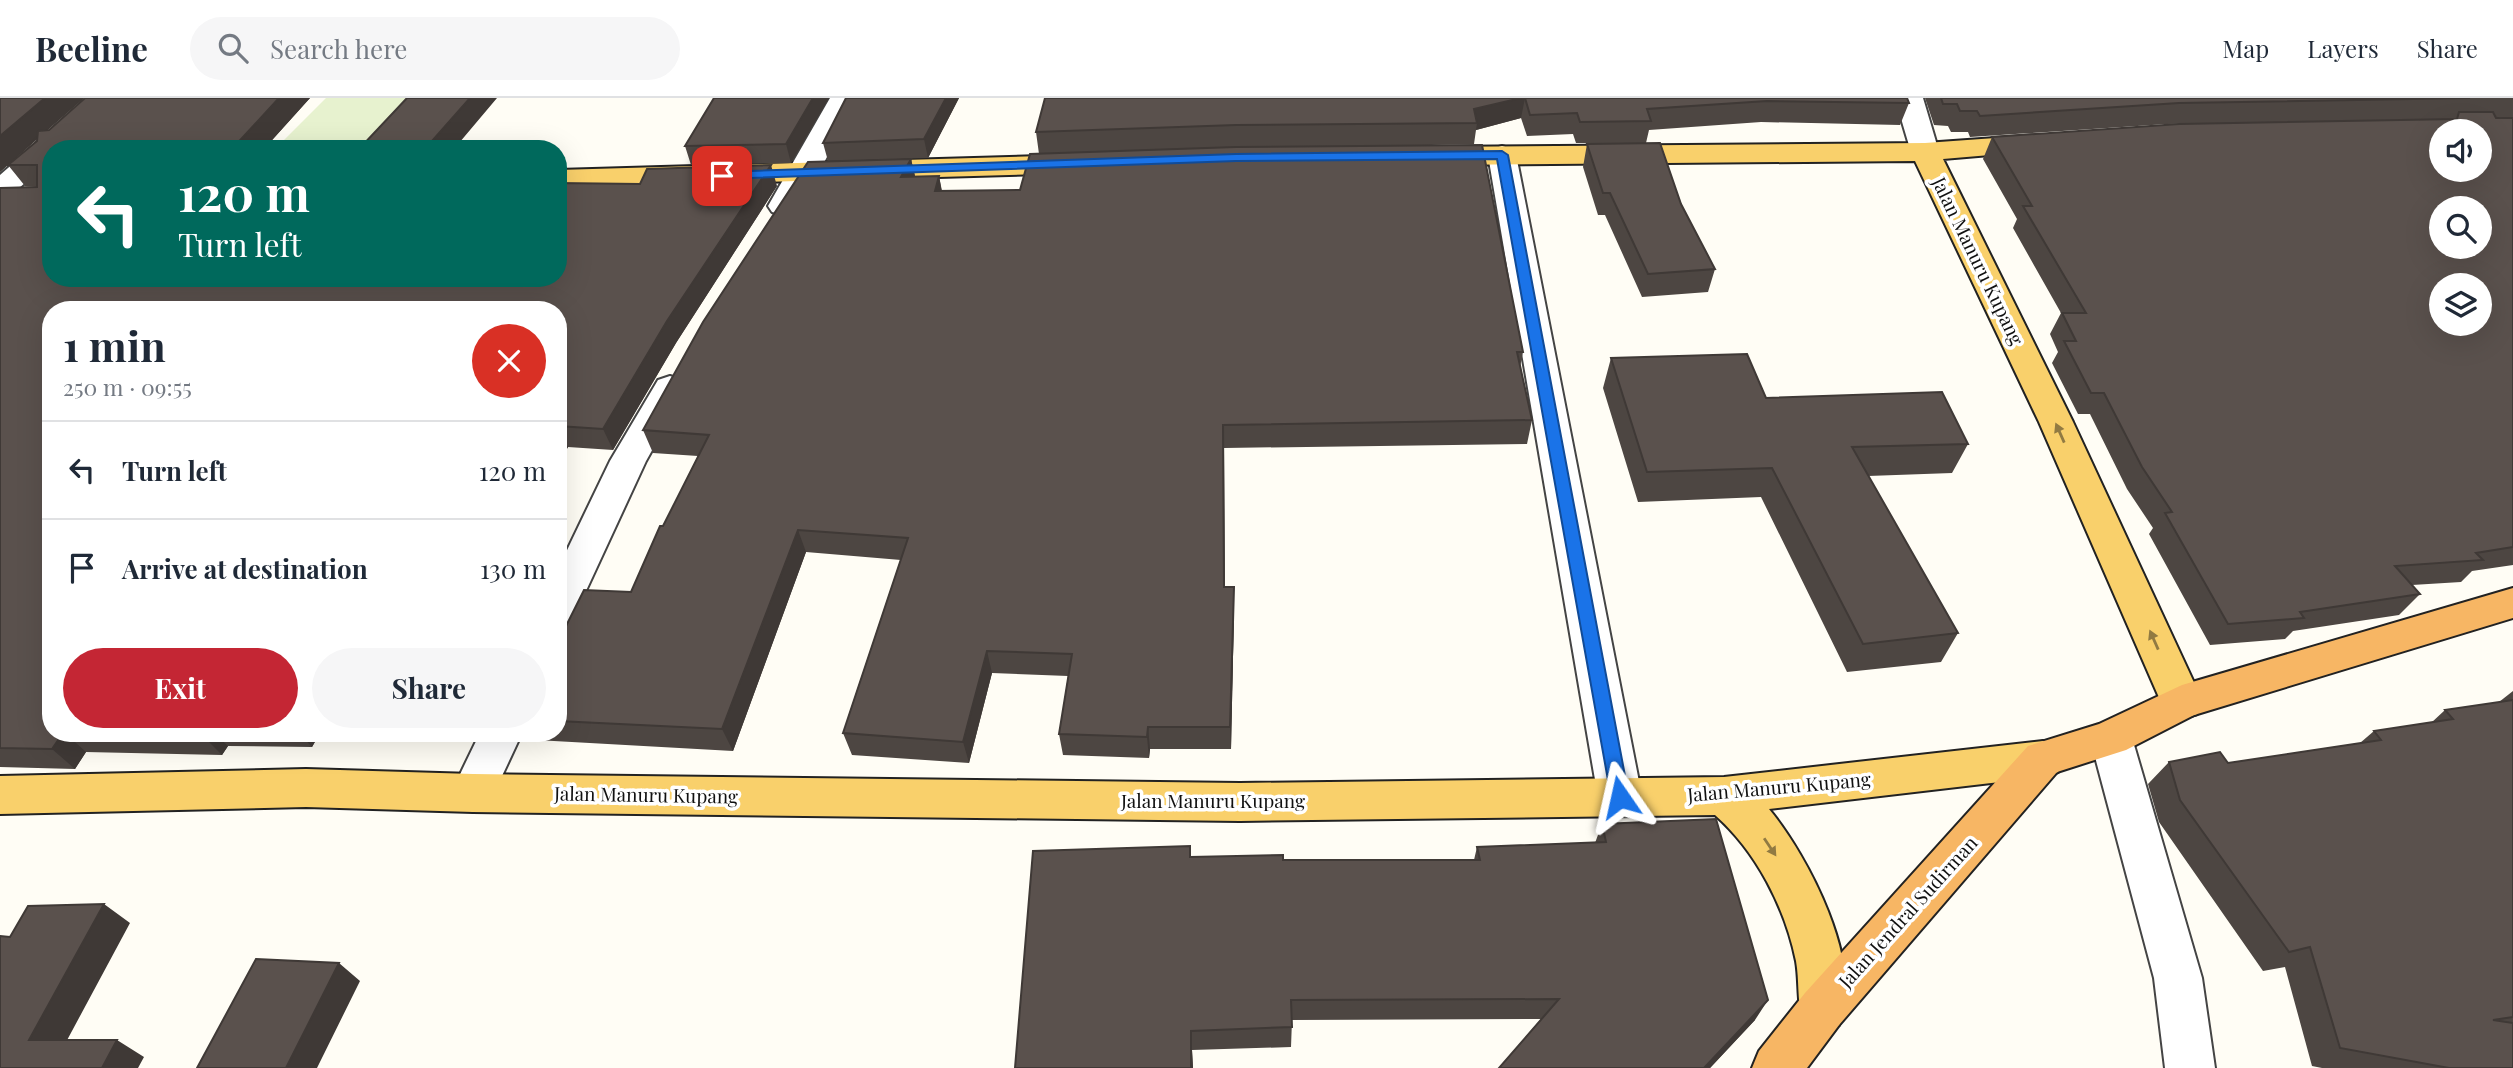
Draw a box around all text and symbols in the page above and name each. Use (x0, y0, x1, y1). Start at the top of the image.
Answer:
search box (190, 17, 680, 80)
text: Beeline (35, 26, 148, 70)
icon: search (214, 29, 252, 67)
text: Search here (270, 31, 407, 66)
text: Map (2223, 32, 2269, 64)
text: Layers (2307, 32, 2379, 64)
text: Share (2417, 32, 2478, 64)
map controls (2429, 119, 2492, 336)
button: sound (2429, 119, 2492, 182)
pin (692, 146, 752, 206)
icon: arrive (703, 157, 741, 195)
text: 120 m (178, 159, 310, 224)
icon: left (63, 168, 154, 259)
street label: Jalan Manuru Kupang (1926, 171, 2031, 349)
button: search (2429, 196, 2492, 259)
text: Turn left (178, 222, 302, 265)
button: layers (2429, 273, 2492, 336)
text: 1 min (63, 317, 166, 373)
button: close (472, 324, 546, 398)
text: 250 m · 09:55 (63, 371, 192, 402)
one-way arrow (2055, 422, 2066, 443)
icon: left (63, 451, 101, 489)
text: Turn left (122, 453, 227, 488)
text: 120 m (479, 453, 546, 488)
icon: arrive (63, 549, 101, 587)
text: Arrive at destination (122, 551, 368, 586)
text: 130 m (480, 551, 546, 586)
one-way arrow (2148, 630, 2160, 650)
button: Exit (63, 648, 298, 728)
button: Share (312, 648, 546, 728)
position arrow (1583, 760, 1657, 834)
street label: Jalan Manuru Kupang (1685, 765, 1872, 807)
street label: Jalan Manuru Kupang (553, 779, 738, 809)
street label: Jalan Manuru Kupang (1120, 787, 1305, 813)
street label: Jalan Jendral Sudirman (1831, 829, 1983, 994)
one-way arrow (1763, 837, 1776, 856)

